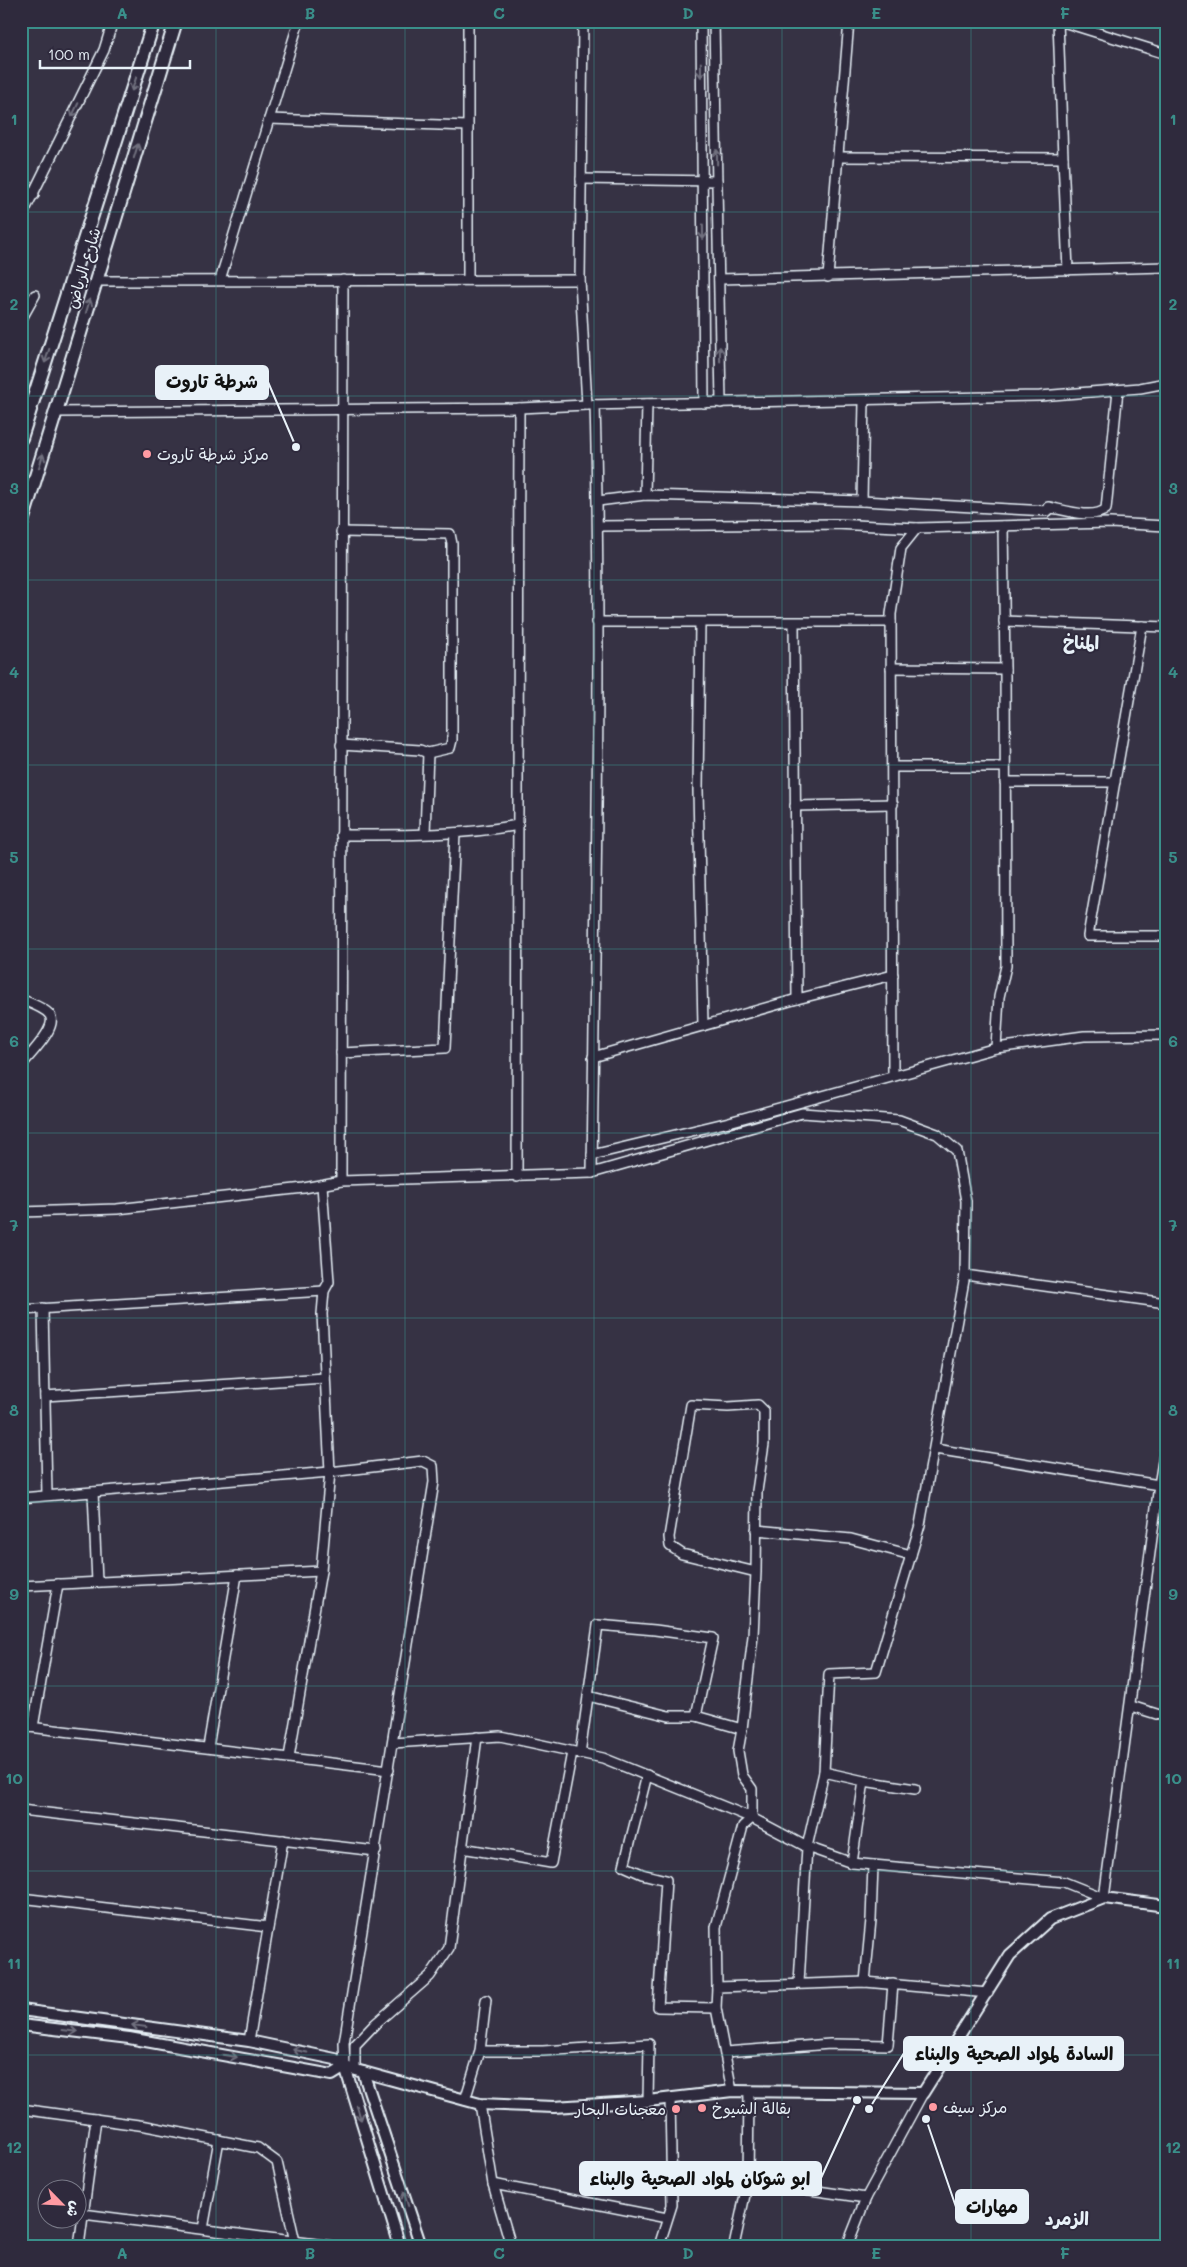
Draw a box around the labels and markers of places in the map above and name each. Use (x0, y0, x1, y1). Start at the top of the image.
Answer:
callout: شرطة تاروت (156, 366, 268, 399)
place label: مركز شرطة تاروت (157, 443, 269, 464)
marker: مركز شرطة تاروت (141, 448, 153, 460)
callout: السادة لمواد الصحية والبناء (904, 2037, 1123, 2070)
place label: مركز سيف (943, 2096, 1007, 2117)
place label: بقالة الشيوخ (712, 2097, 791, 2119)
place label: معجنات البحار (573, 2098, 666, 2119)
marker: مركز سيف (927, 2101, 939, 2113)
marker: بقالة الشيوخ (696, 2102, 708, 2114)
marker: معجنات البحار (670, 2103, 682, 2115)
callout: ابو شوكان لمواد الصحية والبناء (580, 2162, 821, 2195)
callout: مهارات (956, 2190, 1028, 2223)

